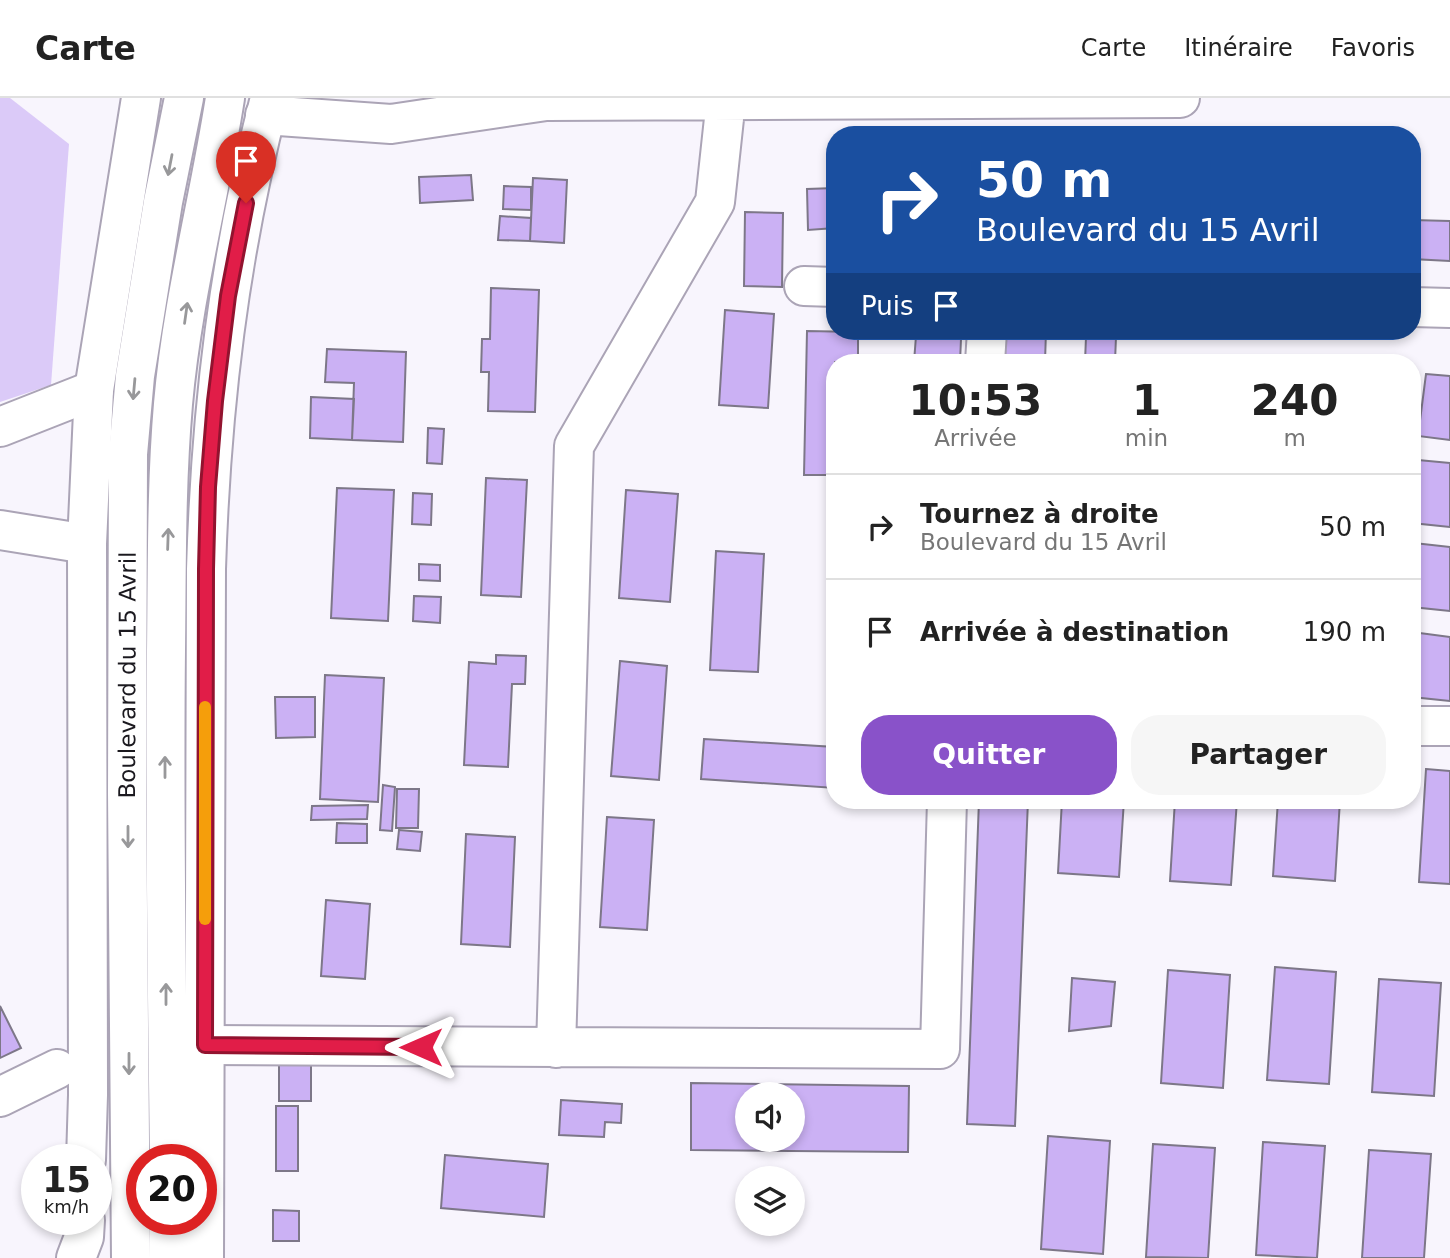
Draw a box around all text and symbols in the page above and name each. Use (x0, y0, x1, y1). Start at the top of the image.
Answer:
text: Carte (35, 29, 136, 68)
text: Carte (1081, 34, 1146, 62)
text: Itinéraire (1184, 34, 1293, 62)
text: Favoris (1331, 34, 1415, 62)
pin (216, 131, 276, 203)
icon: arrive (227, 142, 265, 180)
text: 50 m (976, 152, 1112, 209)
one-way arrow (163, 153, 176, 176)
icon: right (861, 154, 952, 245)
text: Boulevard du 15 Avril (976, 211, 1320, 249)
icon: arrive (927, 287, 965, 325)
text: Puis (861, 291, 913, 321)
one-way arrow (180, 302, 193, 324)
text: 10:53 (909, 376, 1042, 425)
text: 1 (1132, 376, 1161, 425)
text: 240 (1251, 376, 1338, 425)
one-way arrow (127, 377, 140, 400)
text: Arrivée (934, 425, 1017, 451)
text: min (1125, 425, 1168, 451)
text: m (1283, 425, 1306, 451)
text: Tournez à droite (920, 499, 1159, 529)
icon: right (861, 508, 899, 546)
text: 50 m (1319, 512, 1386, 542)
one-way arrow (161, 528, 175, 551)
text: Boulevard du 15 Avril (920, 529, 1167, 555)
street label: Boulevard du 15 Avril (114, 551, 141, 799)
icon: arrive (861, 613, 899, 651)
text: Arrivée à destination (920, 617, 1229, 647)
text: 190 m (1303, 617, 1386, 647)
button: Quitter (861, 715, 1117, 795)
button: Partager (1131, 715, 1386, 795)
one-way arrow (158, 755, 172, 778)
one-way arrow (121, 825, 135, 848)
one-way arrow (159, 983, 173, 1006)
position arrow (384, 1010, 458, 1084)
one-way arrow (123, 1053, 136, 1076)
map controls (735, 1082, 805, 1236)
button: sound (735, 1082, 805, 1152)
speed limit sign: 20 (126, 1144, 217, 1235)
text: 15 (42, 1160, 91, 1200)
button: layers (735, 1166, 805, 1236)
text: km/h (44, 1196, 89, 1217)

